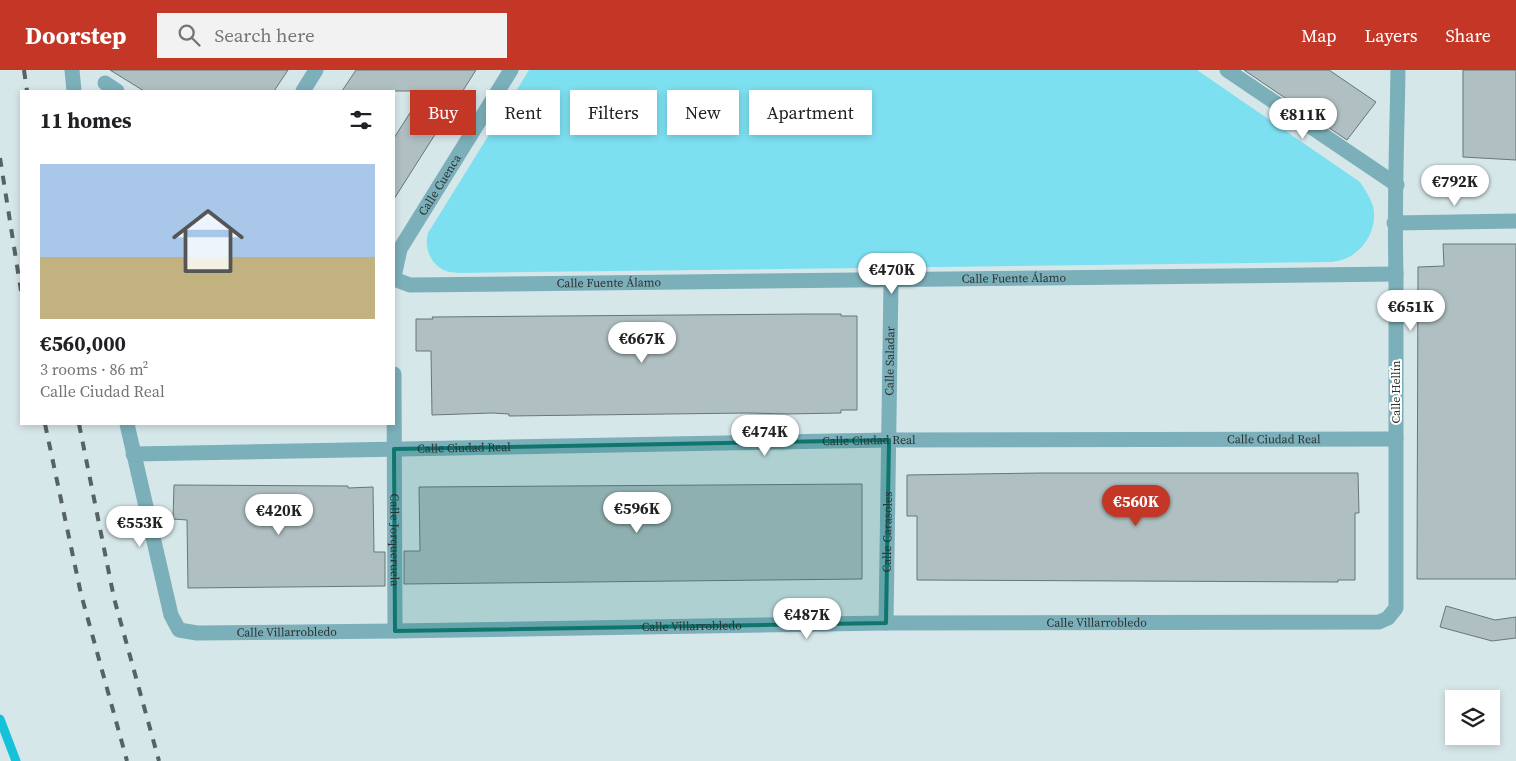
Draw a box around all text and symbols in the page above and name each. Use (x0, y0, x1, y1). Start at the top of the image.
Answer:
search box (157, 13, 507, 58)
text: Doorstep (25, 19, 127, 52)
icon: search (175, 21, 203, 49)
text: Search here (215, 22, 315, 48)
text: Map (1301, 23, 1336, 48)
text: Layers (1364, 23, 1417, 48)
text: Share (1445, 23, 1491, 48)
chip: Buy (410, 90, 476, 135)
chip: Rent (486, 90, 560, 135)
chip: Filters (570, 90, 657, 135)
chip: New (667, 90, 739, 135)
chip: Apartment (749, 90, 872, 135)
pin: €811K (1268, 98, 1338, 140)
text: €811K (1280, 103, 1326, 125)
text: 11 homes (40, 106, 132, 135)
icon: filters (347, 106, 375, 134)
street label: Calle Cuenca (415, 150, 465, 219)
pin: €792K (1420, 164, 1490, 207)
text: €792K (1432, 170, 1478, 192)
icon: home (163, 196, 253, 286)
pin: €470K (857, 252, 927, 295)
text: €470K (869, 258, 915, 280)
street label: Calle Fuente Álamo (962, 270, 1067, 287)
street label: Calle Fuente Álamo (557, 274, 662, 291)
pin: €651K (1376, 290, 1446, 332)
text: €651K (1388, 295, 1434, 317)
pin: €667K (607, 322, 677, 364)
street label: Calle Saladar (881, 326, 898, 396)
text: €667K (619, 327, 665, 349)
text: €560,000 (40, 329, 126, 358)
text: 3 rooms · 86 m² (40, 358, 148, 380)
street label: Calle Hellín (1388, 361, 1404, 423)
text: Calle Ciudad Real (40, 380, 165, 402)
pin: €474K (730, 414, 800, 457)
text: €474K (742, 420, 788, 442)
street label: Calle Ciudad Real (1227, 431, 1321, 447)
street label: Calle Ciudad Real (822, 432, 916, 449)
street label: Calle Ciudad Real (417, 439, 511, 457)
pin: €560K (1101, 484, 1171, 527)
text: €560K (1113, 490, 1159, 512)
street label: Calle Carasoles (879, 491, 896, 573)
pin: €596K (602, 492, 672, 534)
pin: €420K (244, 494, 314, 536)
street label: Calle Jorqueruela (386, 494, 403, 587)
text: €596K (614, 497, 660, 519)
text: €420K (256, 499, 302, 521)
pin: €553K (105, 506, 175, 548)
text: €553K (117, 511, 163, 533)
pin: €487K (772, 598, 842, 640)
text: €487K (784, 603, 830, 625)
street label: Calle Villarrobledo (1047, 614, 1147, 631)
street label: Calle Villarrobledo (641, 617, 742, 635)
street label: Calle Villarrobledo (237, 624, 337, 641)
map controls (1445, 690, 1500, 745)
button: layers (1445, 690, 1500, 745)

